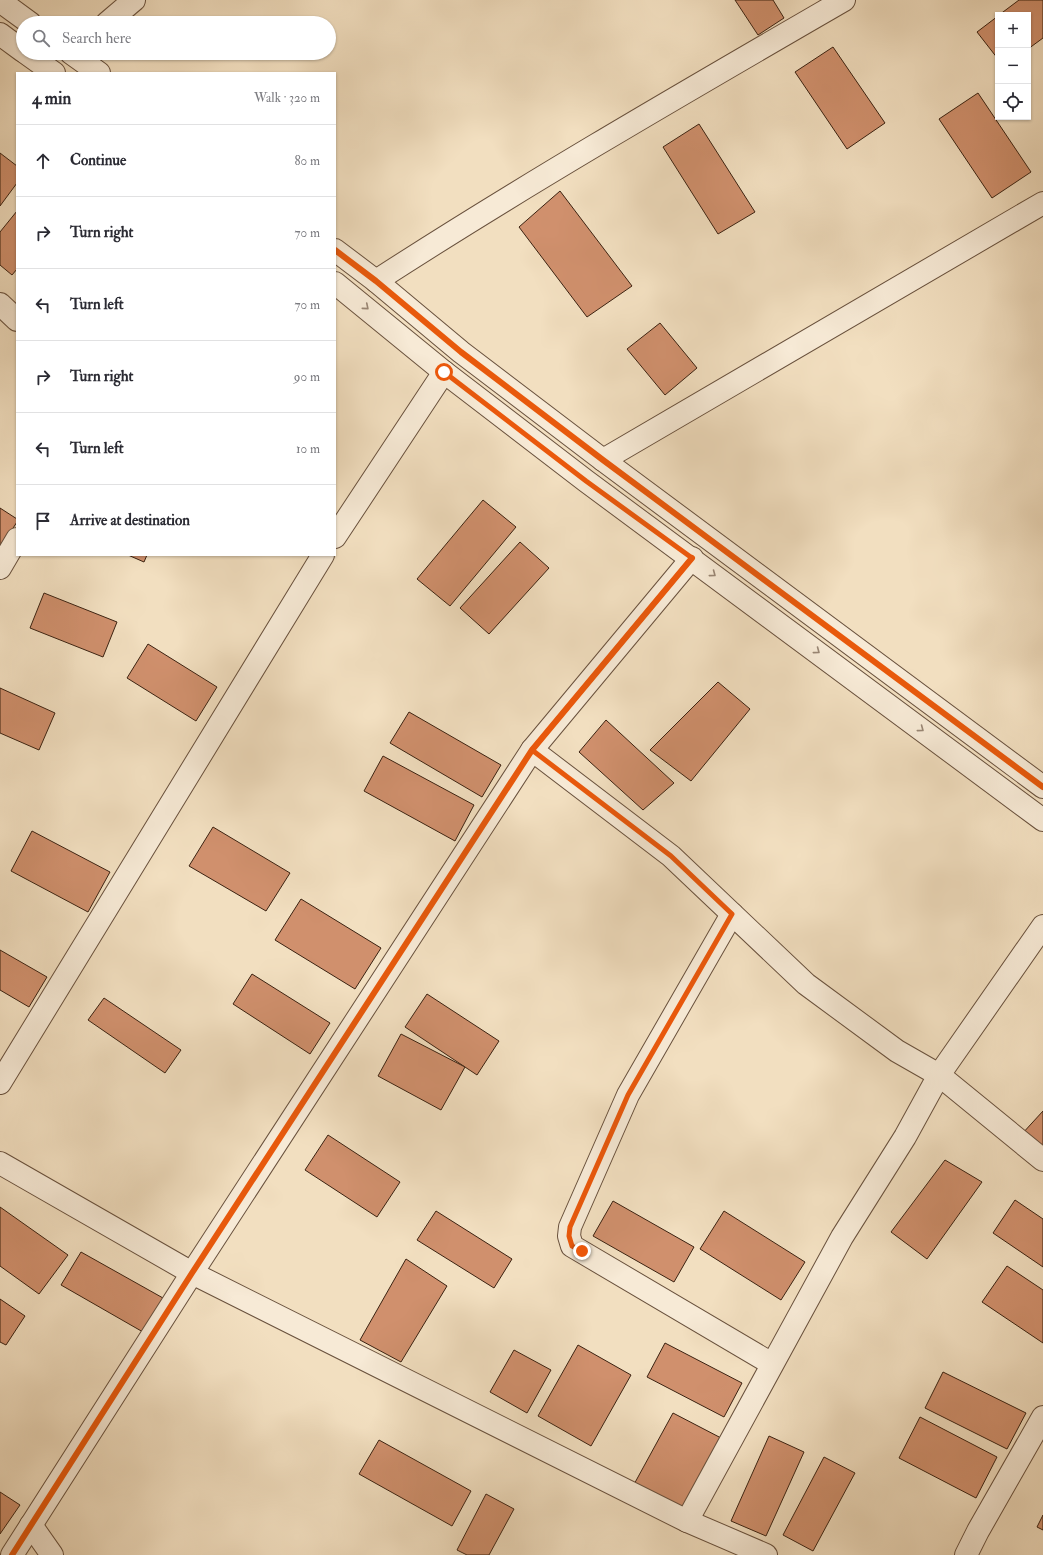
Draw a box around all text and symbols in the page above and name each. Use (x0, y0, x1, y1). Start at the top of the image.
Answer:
map controls (995, 12, 1031, 120)
button: + (995, 12, 1031, 48)
search box (16, 16, 336, 60)
icon: search (30, 27, 52, 49)
text: Search here (62, 29, 131, 48)
button: − (995, 48, 1031, 84)
button: locate (995, 84, 1031, 120)
text: 4 min (32, 88, 71, 109)
text: Walk · 320 m (254, 90, 320, 106)
icon: ahead (32, 150, 54, 172)
text: Continue (70, 151, 126, 170)
text: 80 m (294, 153, 320, 169)
icon: right (32, 222, 54, 244)
text: Turn right (70, 223, 133, 242)
text: 70 m (295, 225, 320, 241)
icon: left (32, 294, 54, 316)
text: Turn left (70, 295, 124, 314)
text: 70 m (295, 297, 320, 313)
one-way arrow (361, 302, 368, 309)
route start (435, 363, 453, 381)
icon: right (32, 366, 54, 388)
text: Turn right (70, 367, 133, 386)
text: 90 m (294, 369, 320, 385)
icon: left (32, 438, 54, 460)
text: Turn left (70, 439, 124, 458)
text: 10 m (296, 441, 320, 457)
icon: arrive (32, 510, 54, 532)
text: Arrive at destination (70, 511, 190, 530)
one-way arrow (709, 569, 716, 576)
one-way arrow (813, 647, 820, 654)
one-way arrow (917, 724, 924, 731)
route end (573, 1242, 591, 1260)

